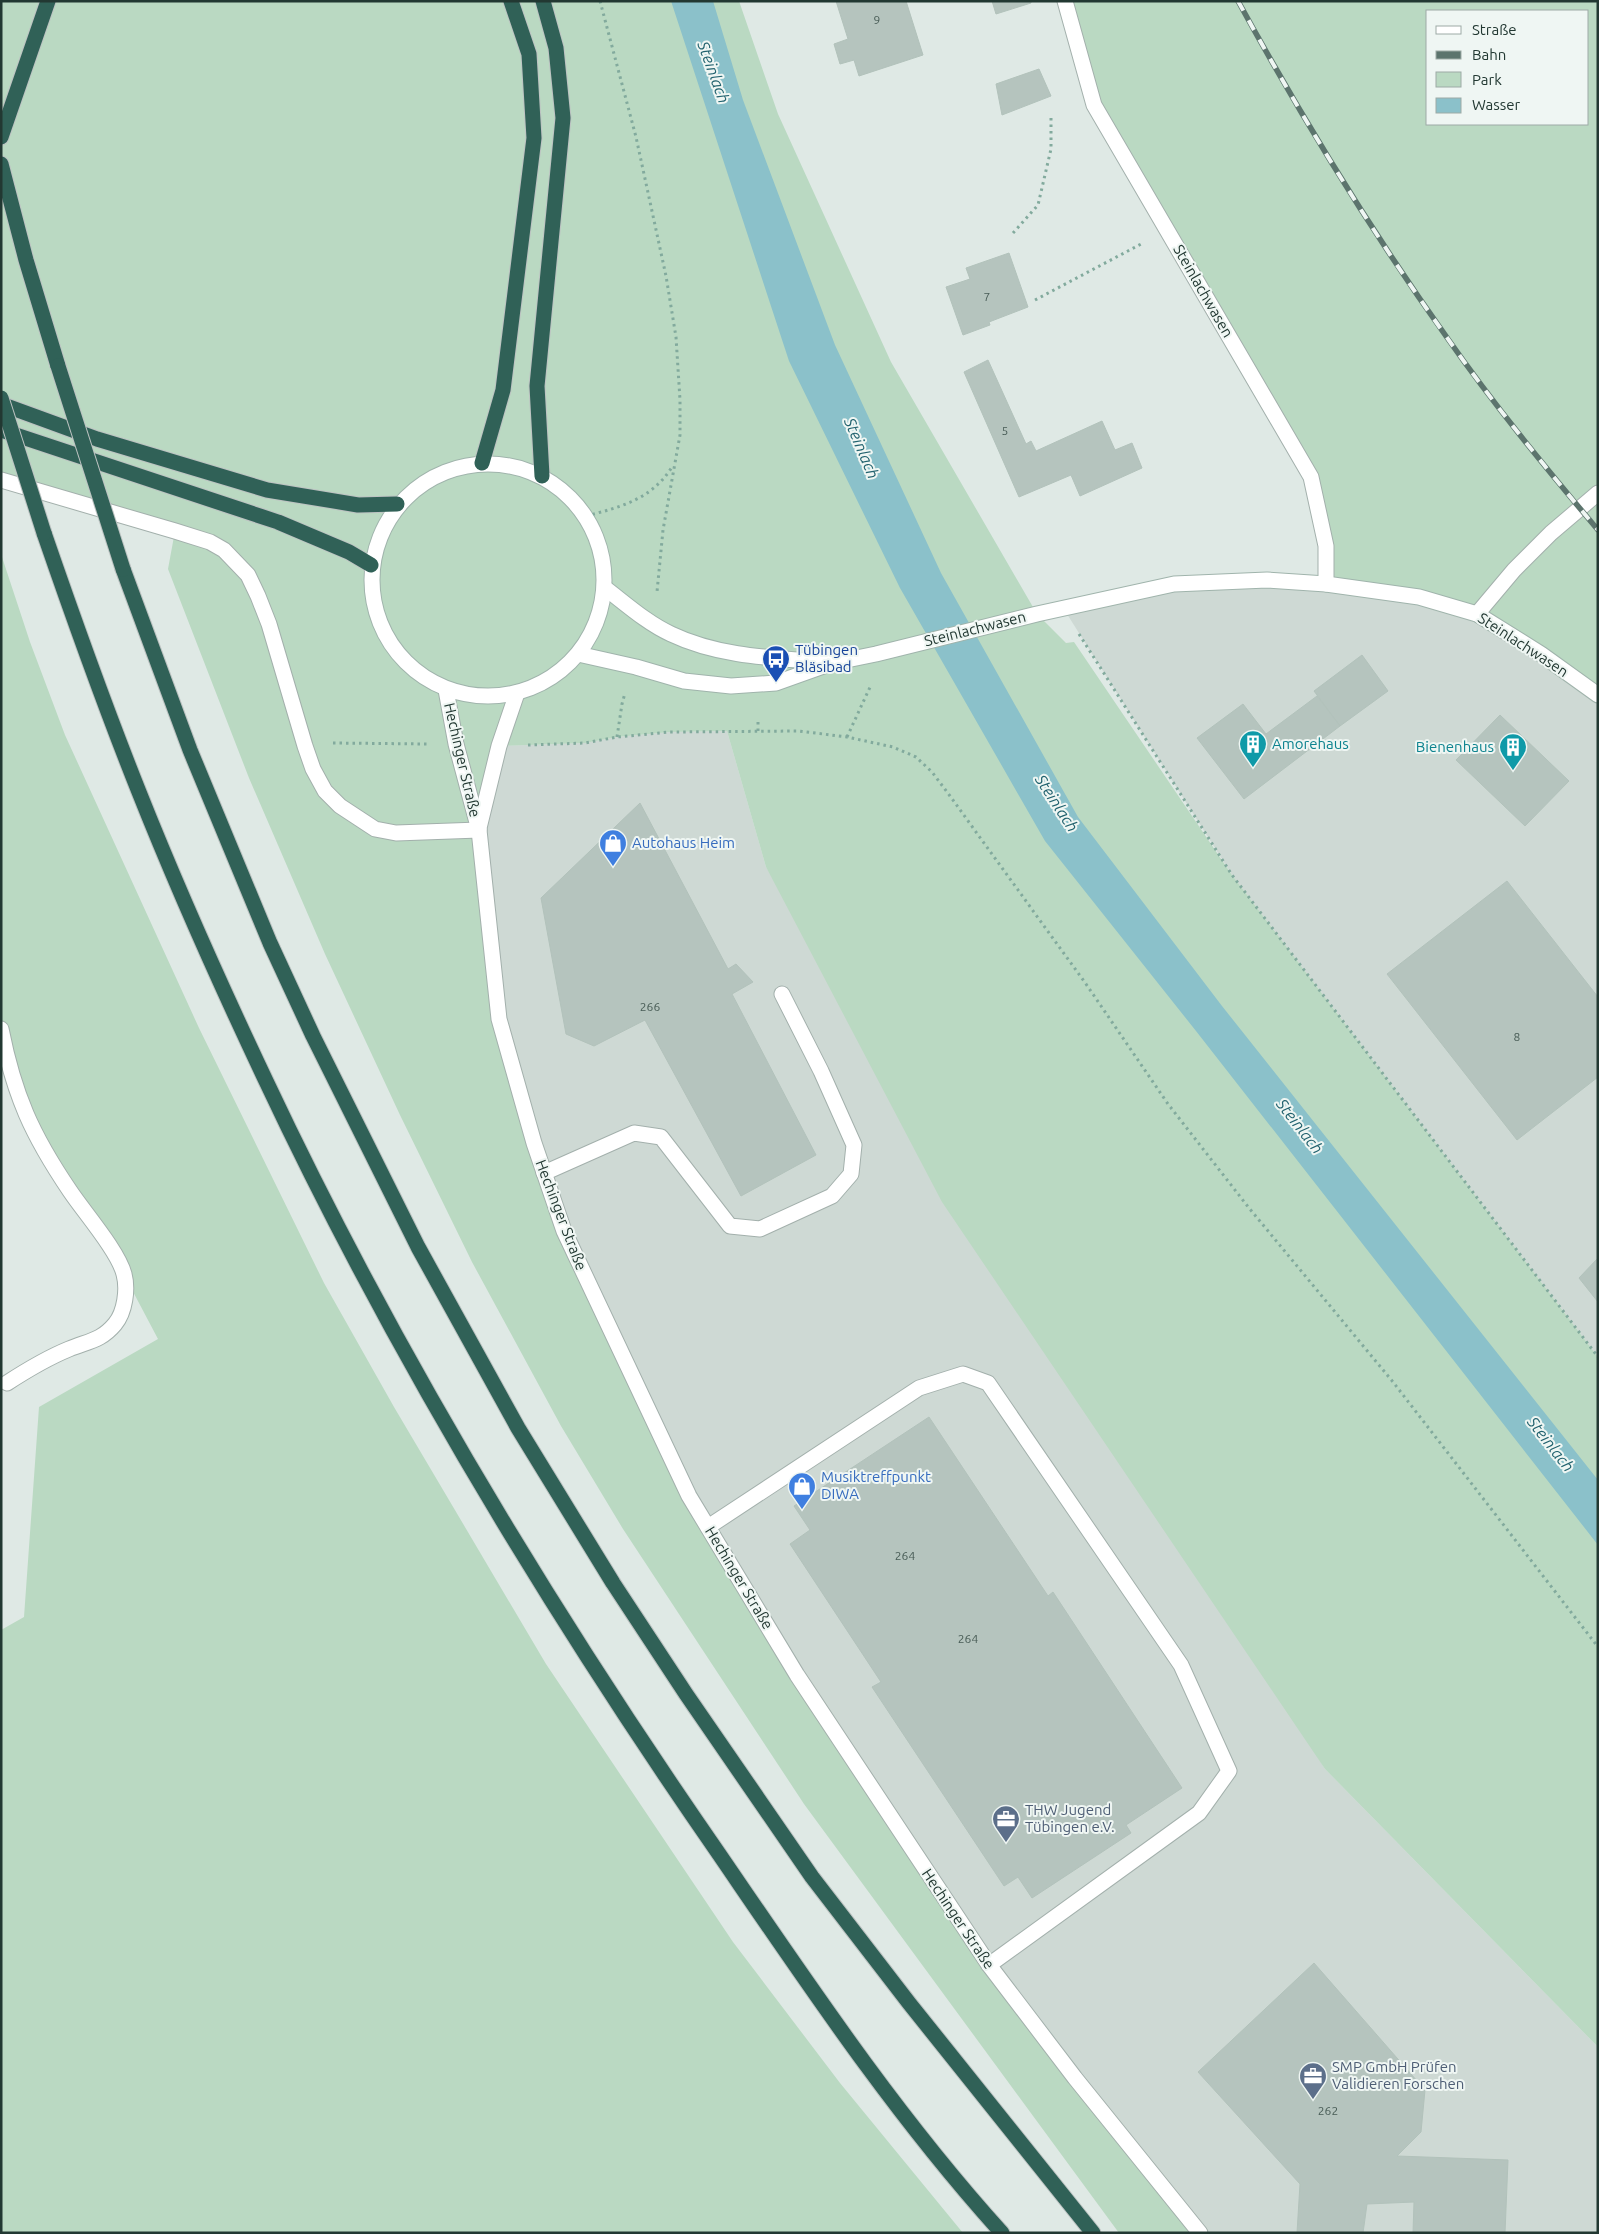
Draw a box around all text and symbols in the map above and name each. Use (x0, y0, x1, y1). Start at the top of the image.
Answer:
legend (1426, 10, 1589, 125)
house number: 9 (874, 13, 880, 26)
text: Straße (1472, 21, 1516, 38)
water label: Steinlach (694, 38, 733, 105)
text: Bahn (1472, 46, 1506, 63)
text: Park (1472, 71, 1502, 88)
text: Wasser (1472, 96, 1521, 113)
street label: Steinlachwasen (1170, 241, 1237, 340)
house number: 7 (984, 290, 990, 303)
water label: Steinlach (841, 414, 883, 481)
house number: 5 (1002, 424, 1008, 437)
street label: Steinlachwasen (922, 608, 1027, 649)
street label: Steinlachwasen (1475, 609, 1572, 680)
place label: Tübingen Bläsibad (795, 641, 858, 675)
bus stop icon: Tübingen Bläsibad (761, 644, 791, 683)
street label: Hechinger Straße (441, 701, 484, 819)
building icon: Amorehaus (1238, 729, 1268, 768)
building icon: Bienenhaus (1498, 732, 1528, 771)
place label: Amorehaus (1272, 735, 1349, 752)
place label: Bienenhaus (1416, 738, 1494, 755)
water label: Steinlach (1031, 770, 1082, 835)
shop icon: Autohaus Heim (598, 828, 628, 867)
place label: Autohaus Heim (632, 834, 735, 851)
house number: 266 (640, 1000, 660, 1013)
house number: 8 (1514, 1030, 1521, 1043)
water label: Steinlach (1272, 1094, 1327, 1157)
street label: Hechinger Straße (533, 1157, 590, 1272)
water label: Steinlach (1523, 1412, 1578, 1475)
place label: Musiktreffpunkt DIWA (821, 1468, 931, 1502)
shop icon: Musiktreffpunkt DIWA (787, 1471, 817, 1510)
street label: Hechinger Straße (702, 1523, 777, 1632)
house number: 264 (895, 1549, 915, 1562)
house number: 264 (958, 1632, 978, 1645)
place label: THW Jugend Tübingen e.V. (1025, 1801, 1115, 1835)
office icon: THW Jugend Tübingen e.V. (991, 1804, 1021, 1843)
street label: Hechinger Straße (919, 1865, 998, 1972)
place label: SMP GmbH Prüfen Validieren Forschen (1332, 2058, 1464, 2092)
office icon: SMP GmbH Prüfen Validieren Forschen (1298, 2061, 1328, 2100)
house number: 262 (1318, 2104, 1338, 2117)

